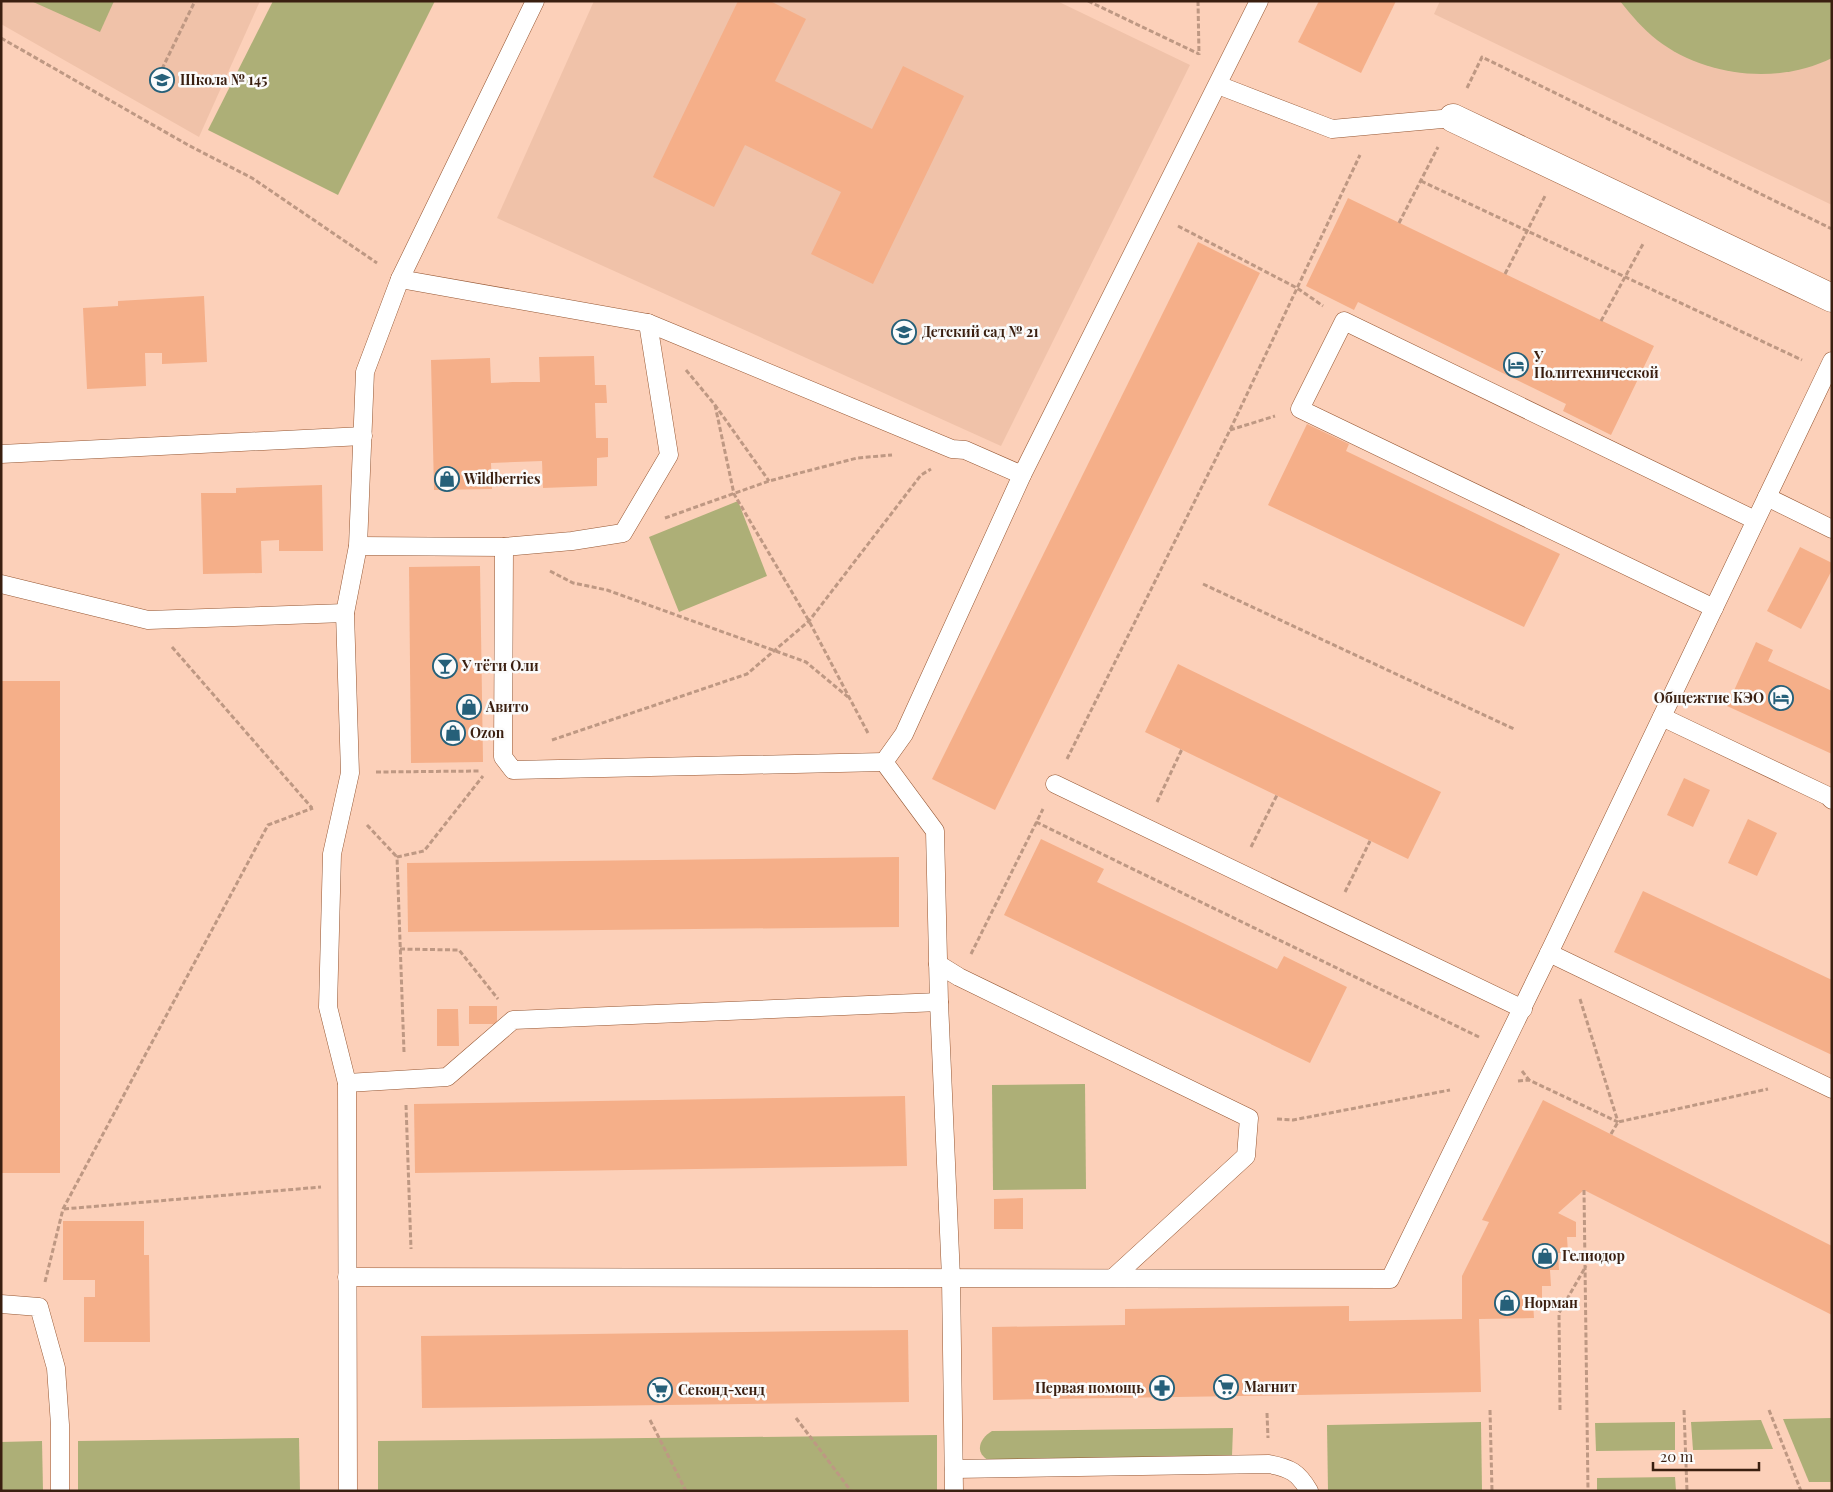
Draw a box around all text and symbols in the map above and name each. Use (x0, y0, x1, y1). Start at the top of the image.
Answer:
school or university icon: Школа № 145 (149, 67, 175, 93)
place label: Школа № 145 (180, 70, 268, 89)
school or university icon: Детский сад № 21 (891, 319, 917, 345)
place label: Детский сад № 21 (922, 322, 1039, 341)
place label: У Политехнической (1533, 347, 1659, 382)
hotel icon: У Политехнической (1503, 352, 1529, 378)
shop icon: Wildberries (434, 466, 460, 492)
place label: Wildberries (463, 469, 540, 488)
bar icon: У тёти Оли (432, 653, 458, 679)
place label: У тёти Оли (461, 656, 539, 675)
hotel icon: Общежтие КЭО (1768, 685, 1794, 711)
place label: Общежтие КЭО (1654, 688, 1764, 707)
shop icon: Авито (456, 694, 482, 720)
place label: Авито (485, 697, 529, 716)
shop icon: Ozon (440, 720, 466, 746)
place label: Ozon (470, 723, 505, 742)
shop icon: Гелиодор (1532, 1243, 1558, 1269)
place label: Гелиодор (1562, 1246, 1625, 1265)
shop icon: Норман (1494, 1290, 1520, 1316)
place label: Норман (1524, 1293, 1578, 1312)
supermarket icon: Магнит (1213, 1374, 1239, 1400)
pharmacy icon: Первая помощь (1149, 1375, 1175, 1401)
supermarket icon: Секонд-хенд (647, 1377, 673, 1403)
place label: Магнит (1244, 1377, 1297, 1396)
place label: Первая помощь (1035, 1378, 1144, 1397)
place label: Секонд-хенд (678, 1380, 765, 1399)
scale bar (1653, 1440, 1759, 1472)
text: 20 m (1660, 1446, 1694, 1466)

